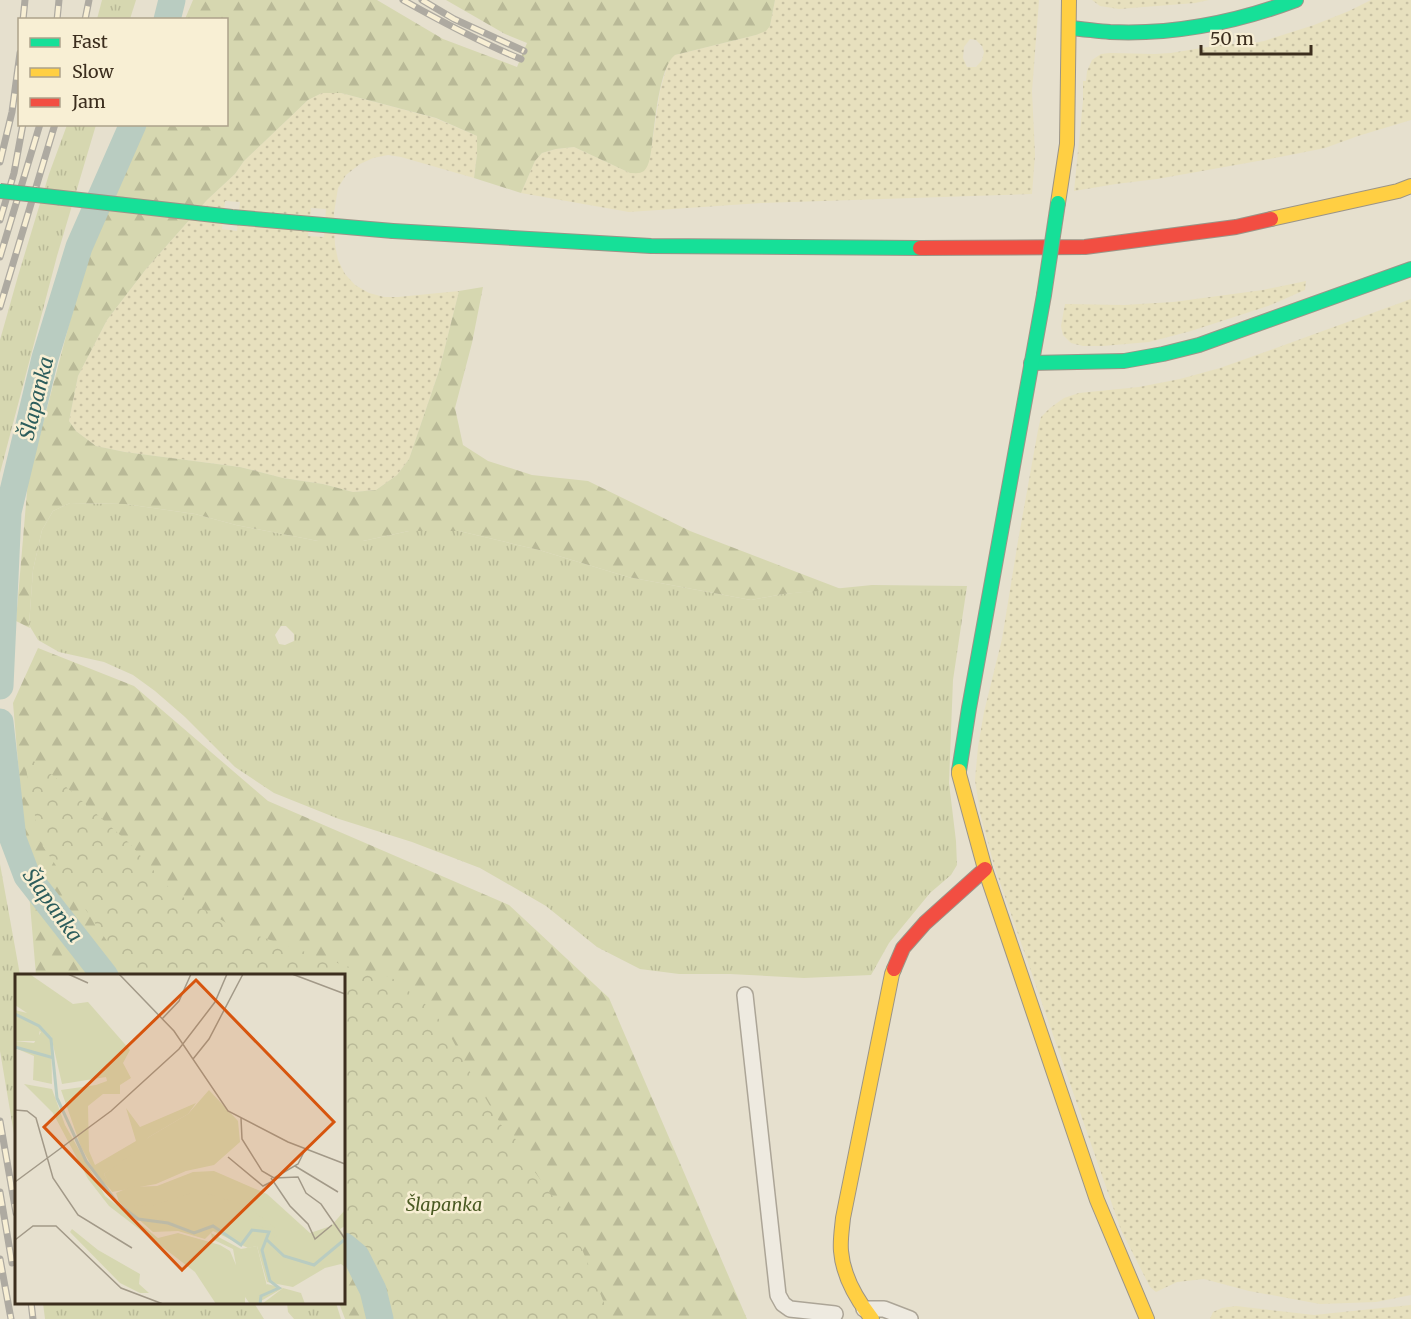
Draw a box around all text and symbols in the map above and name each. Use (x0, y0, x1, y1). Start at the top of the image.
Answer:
legend (18, 18, 228, 126)
scale bar (1201, 18, 1310, 56)
text: 50 m (1210, 27, 1254, 50)
text: Fast (72, 30, 108, 53)
text: Slow (72, 60, 115, 83)
text: Jam (71, 90, 106, 113)
water label: Šlapanka (14, 354, 58, 442)
water label: Šlapanka (18, 863, 88, 947)
inset map (15, 974, 345, 1304)
park label: Šlapanka (406, 1193, 482, 1216)

